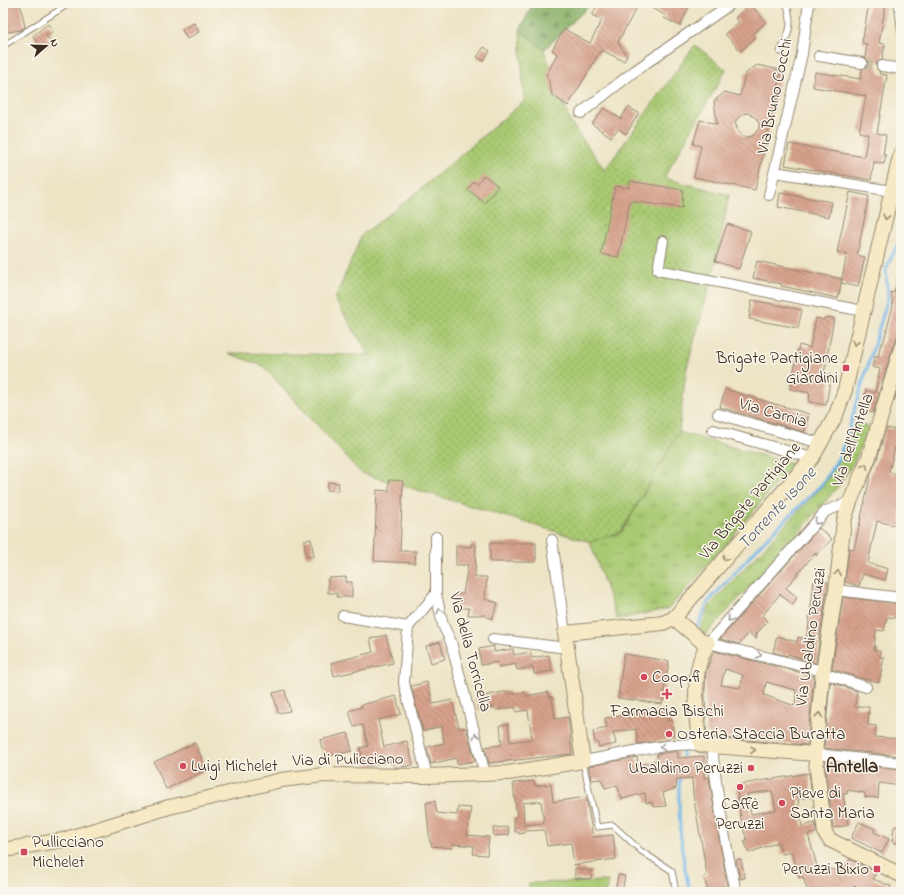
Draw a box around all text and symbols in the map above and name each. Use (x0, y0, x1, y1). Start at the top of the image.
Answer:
north arrow (26, 26, 66, 66)
street label: Via Bruno Cocchi (750, 36, 799, 157)
text: N (46, 37, 63, 49)
one-way arrow (882, 214, 890, 220)
one-way arrow (852, 340, 860, 347)
place label: Brigate Partigiane Giardini (715, 346, 838, 391)
marker: Brigate Partigiane Giardini (841, 363, 851, 373)
street label: Via dell'Antella (825, 390, 881, 491)
street label: Via Carnia (735, 391, 810, 435)
street label: Via Brigate Partigiane (692, 436, 809, 568)
water label: Torrente Isone (733, 461, 824, 556)
one-way arrow (860, 463, 868, 471)
one-way arrow (814, 517, 822, 525)
one-way arrow (723, 554, 730, 561)
street label: Via Ubaldino Peruzzi (789, 566, 833, 709)
one-way arrow (833, 570, 842, 576)
street label: Via della Torricella (442, 588, 498, 715)
one-way arrow (436, 608, 445, 615)
one-way arrow (728, 614, 735, 621)
one-way arrow (755, 650, 762, 659)
place label: Coop.fi (652, 665, 703, 690)
marker: Coop.fi (639, 672, 649, 682)
marker: Farmacia Bischi (662, 689, 672, 699)
place label: Farmacia Bischi (609, 699, 724, 724)
one-way arrow (814, 712, 823, 718)
place label: Osteria Staccia Buratta (677, 722, 845, 747)
marker: Osteria Staccia Buratta (664, 729, 674, 739)
one-way arrow (472, 732, 480, 739)
one-way arrow (659, 742, 665, 751)
one-way arrow (750, 745, 756, 754)
street label: Via di Pulicciano (291, 747, 404, 773)
place label: Luigi Michelet (191, 754, 278, 781)
district label: Antella (826, 754, 878, 781)
place label: Ubaldino Peruzzi (628, 756, 743, 781)
marker: Luigi Michelet (178, 761, 188, 771)
marker: Ubaldino Peruzzi (746, 763, 756, 773)
place label: Pieve di Santa Maria (790, 781, 875, 826)
marker: Caffè Peruzzi (735, 782, 745, 792)
place label: Caffè Peruzzi (716, 792, 764, 837)
marker: Pieve di Santa Maria (777, 798, 787, 808)
place label: Pullicciano Michelet (32, 830, 104, 875)
marker: Pullicciano Michelet (19, 847, 29, 857)
place label: Peruzzi Bixio (782, 857, 869, 882)
marker: Peruzzi Bixio (872, 864, 882, 874)

